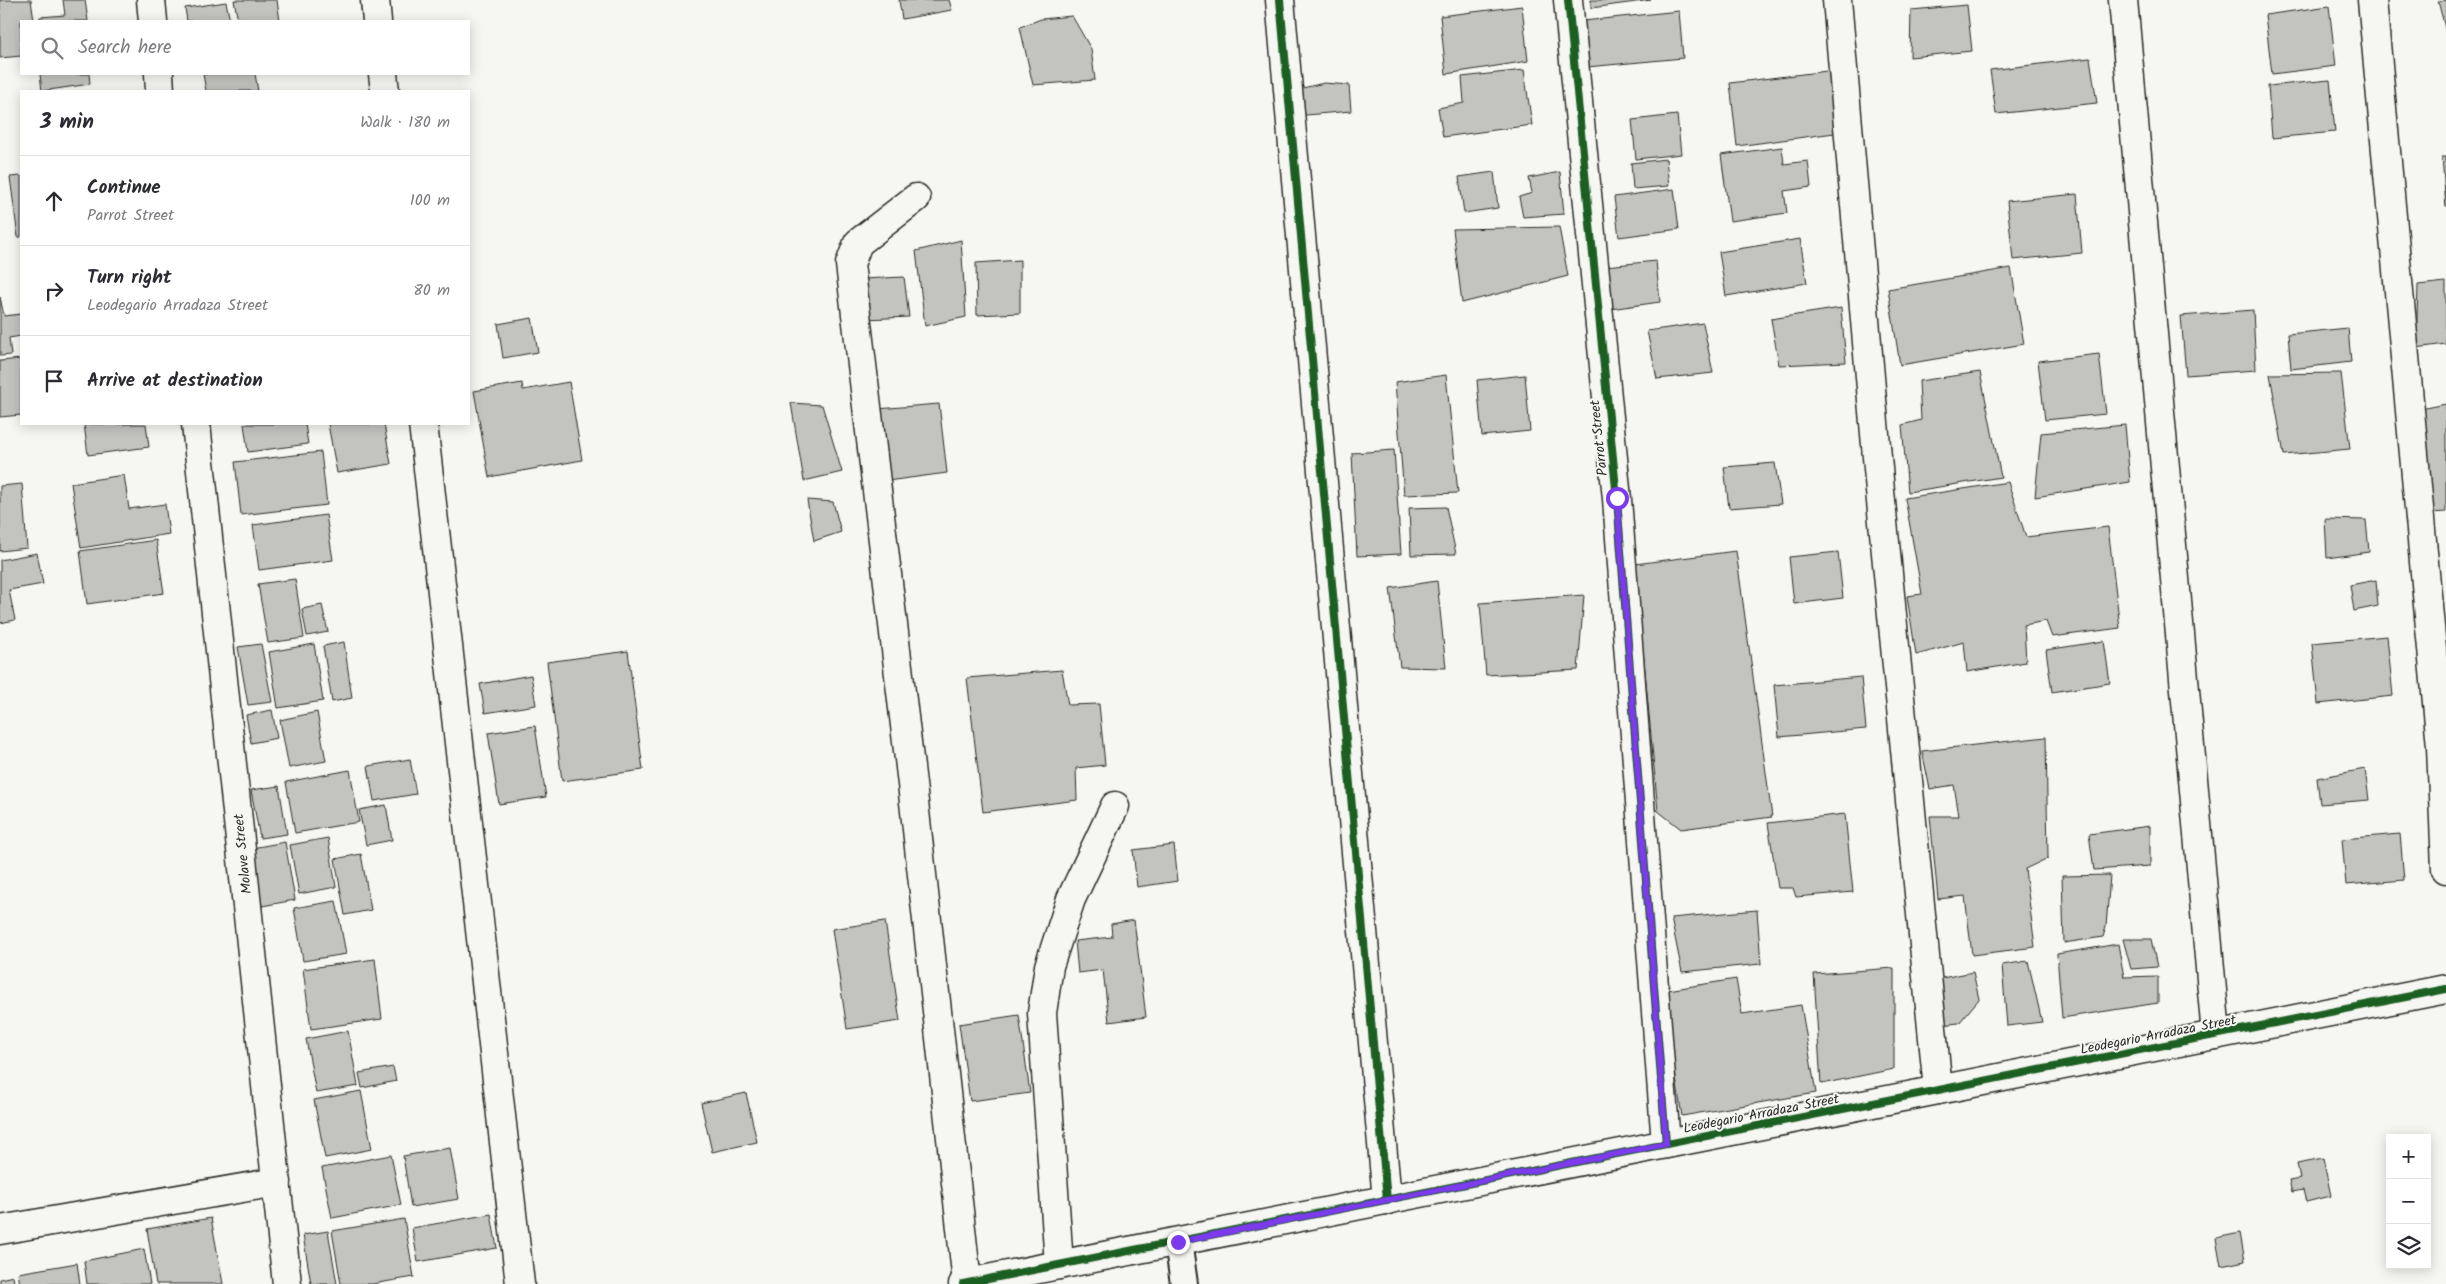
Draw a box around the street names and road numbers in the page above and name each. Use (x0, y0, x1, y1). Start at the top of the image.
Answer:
street label: Parrot Street (1584, 398, 1614, 477)
street label: Molave Street (228, 812, 258, 895)
street label: Leodegario Arradaza Street (2078, 1009, 2239, 1061)
street label: Leodegario Arradaza Street (1681, 1088, 1842, 1140)

